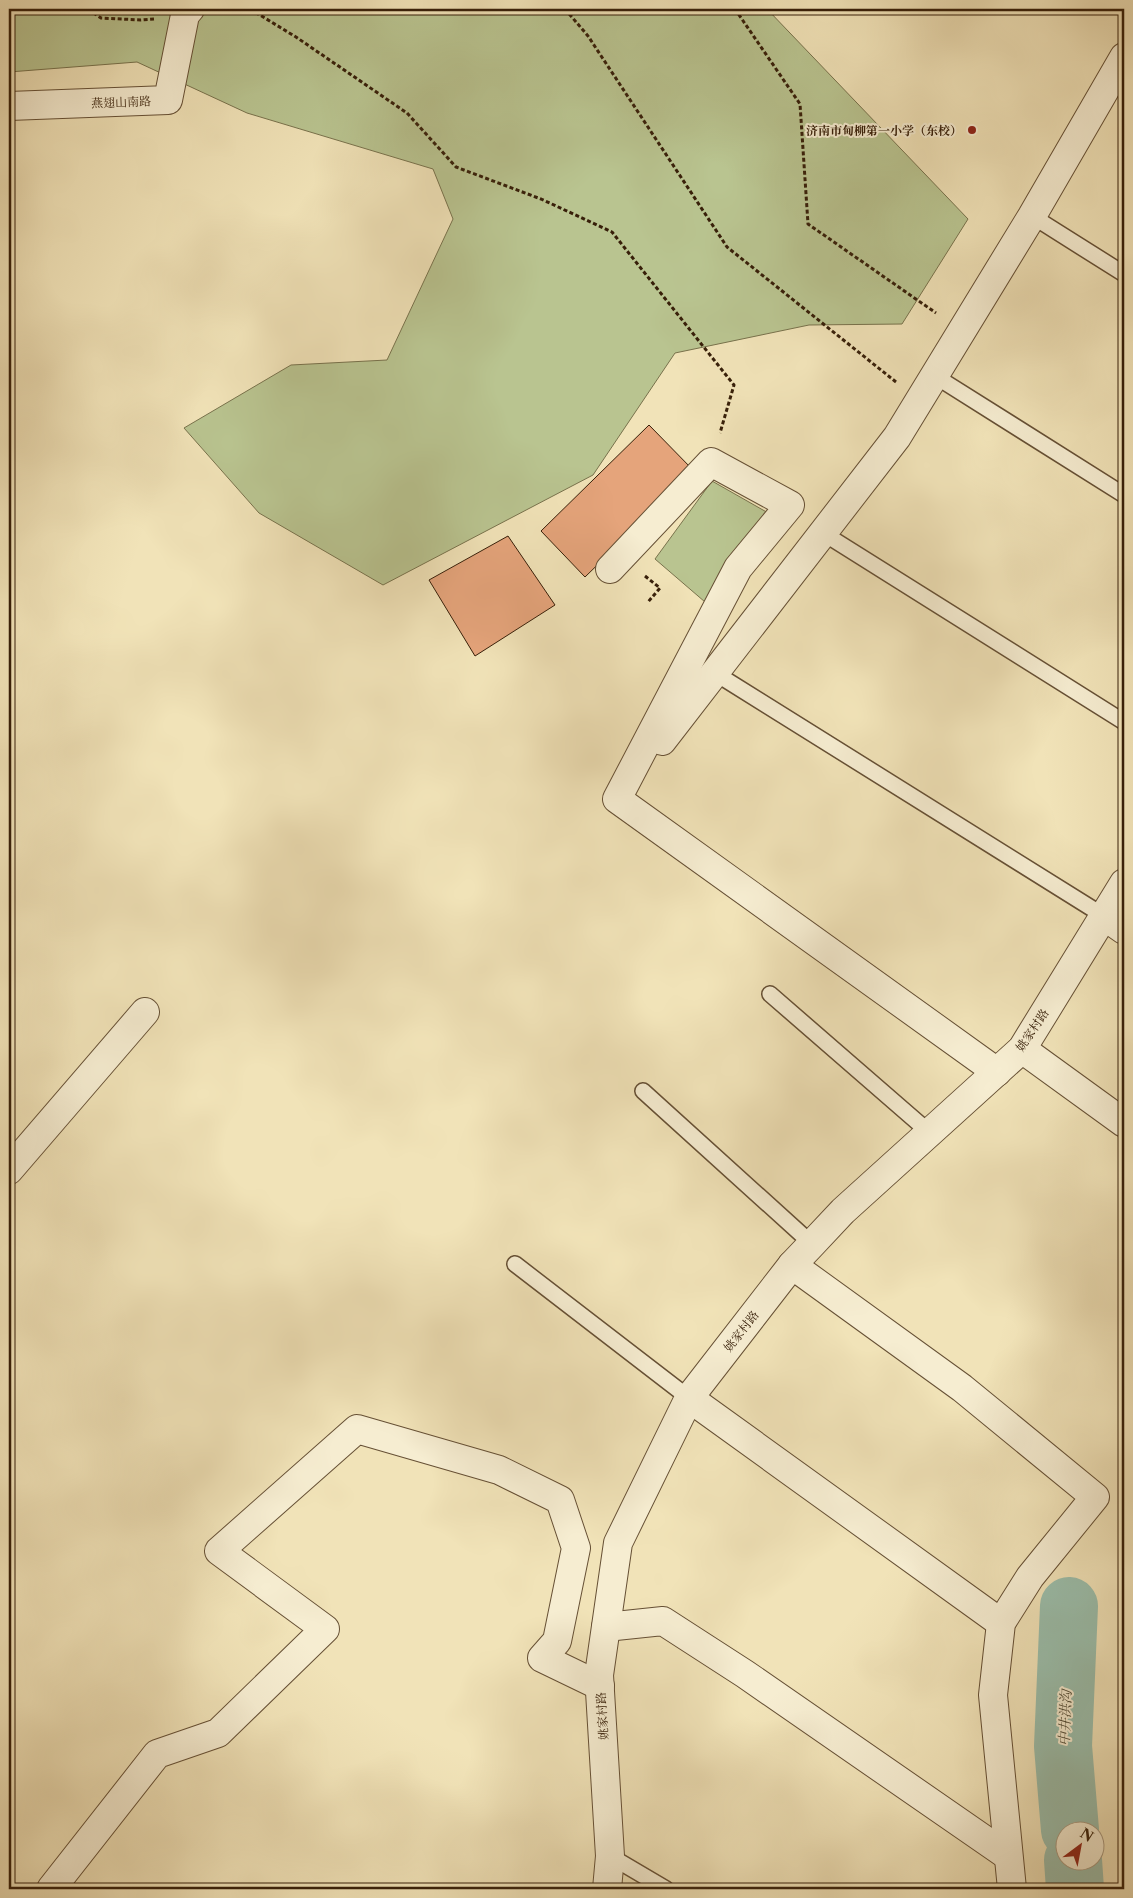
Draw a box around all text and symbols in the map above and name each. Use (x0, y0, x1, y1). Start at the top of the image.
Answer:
street label: 燕翅山南路 (91, 93, 151, 111)
place label: 济南市甸柳第一小学（东校） (806, 123, 962, 138)
marker: 济南市甸柳第一小学（东校） (966, 124, 978, 136)
street label: 姚家村路 (1012, 1006, 1052, 1054)
street label: 姚家村路 (720, 1307, 762, 1355)
water label: 中井洪沟 (1055, 1688, 1075, 1746)
street label: 姚家村路 (593, 1692, 611, 1740)
north arrow (1056, 1820, 1106, 1870)
text: N (1077, 1824, 1097, 1846)

